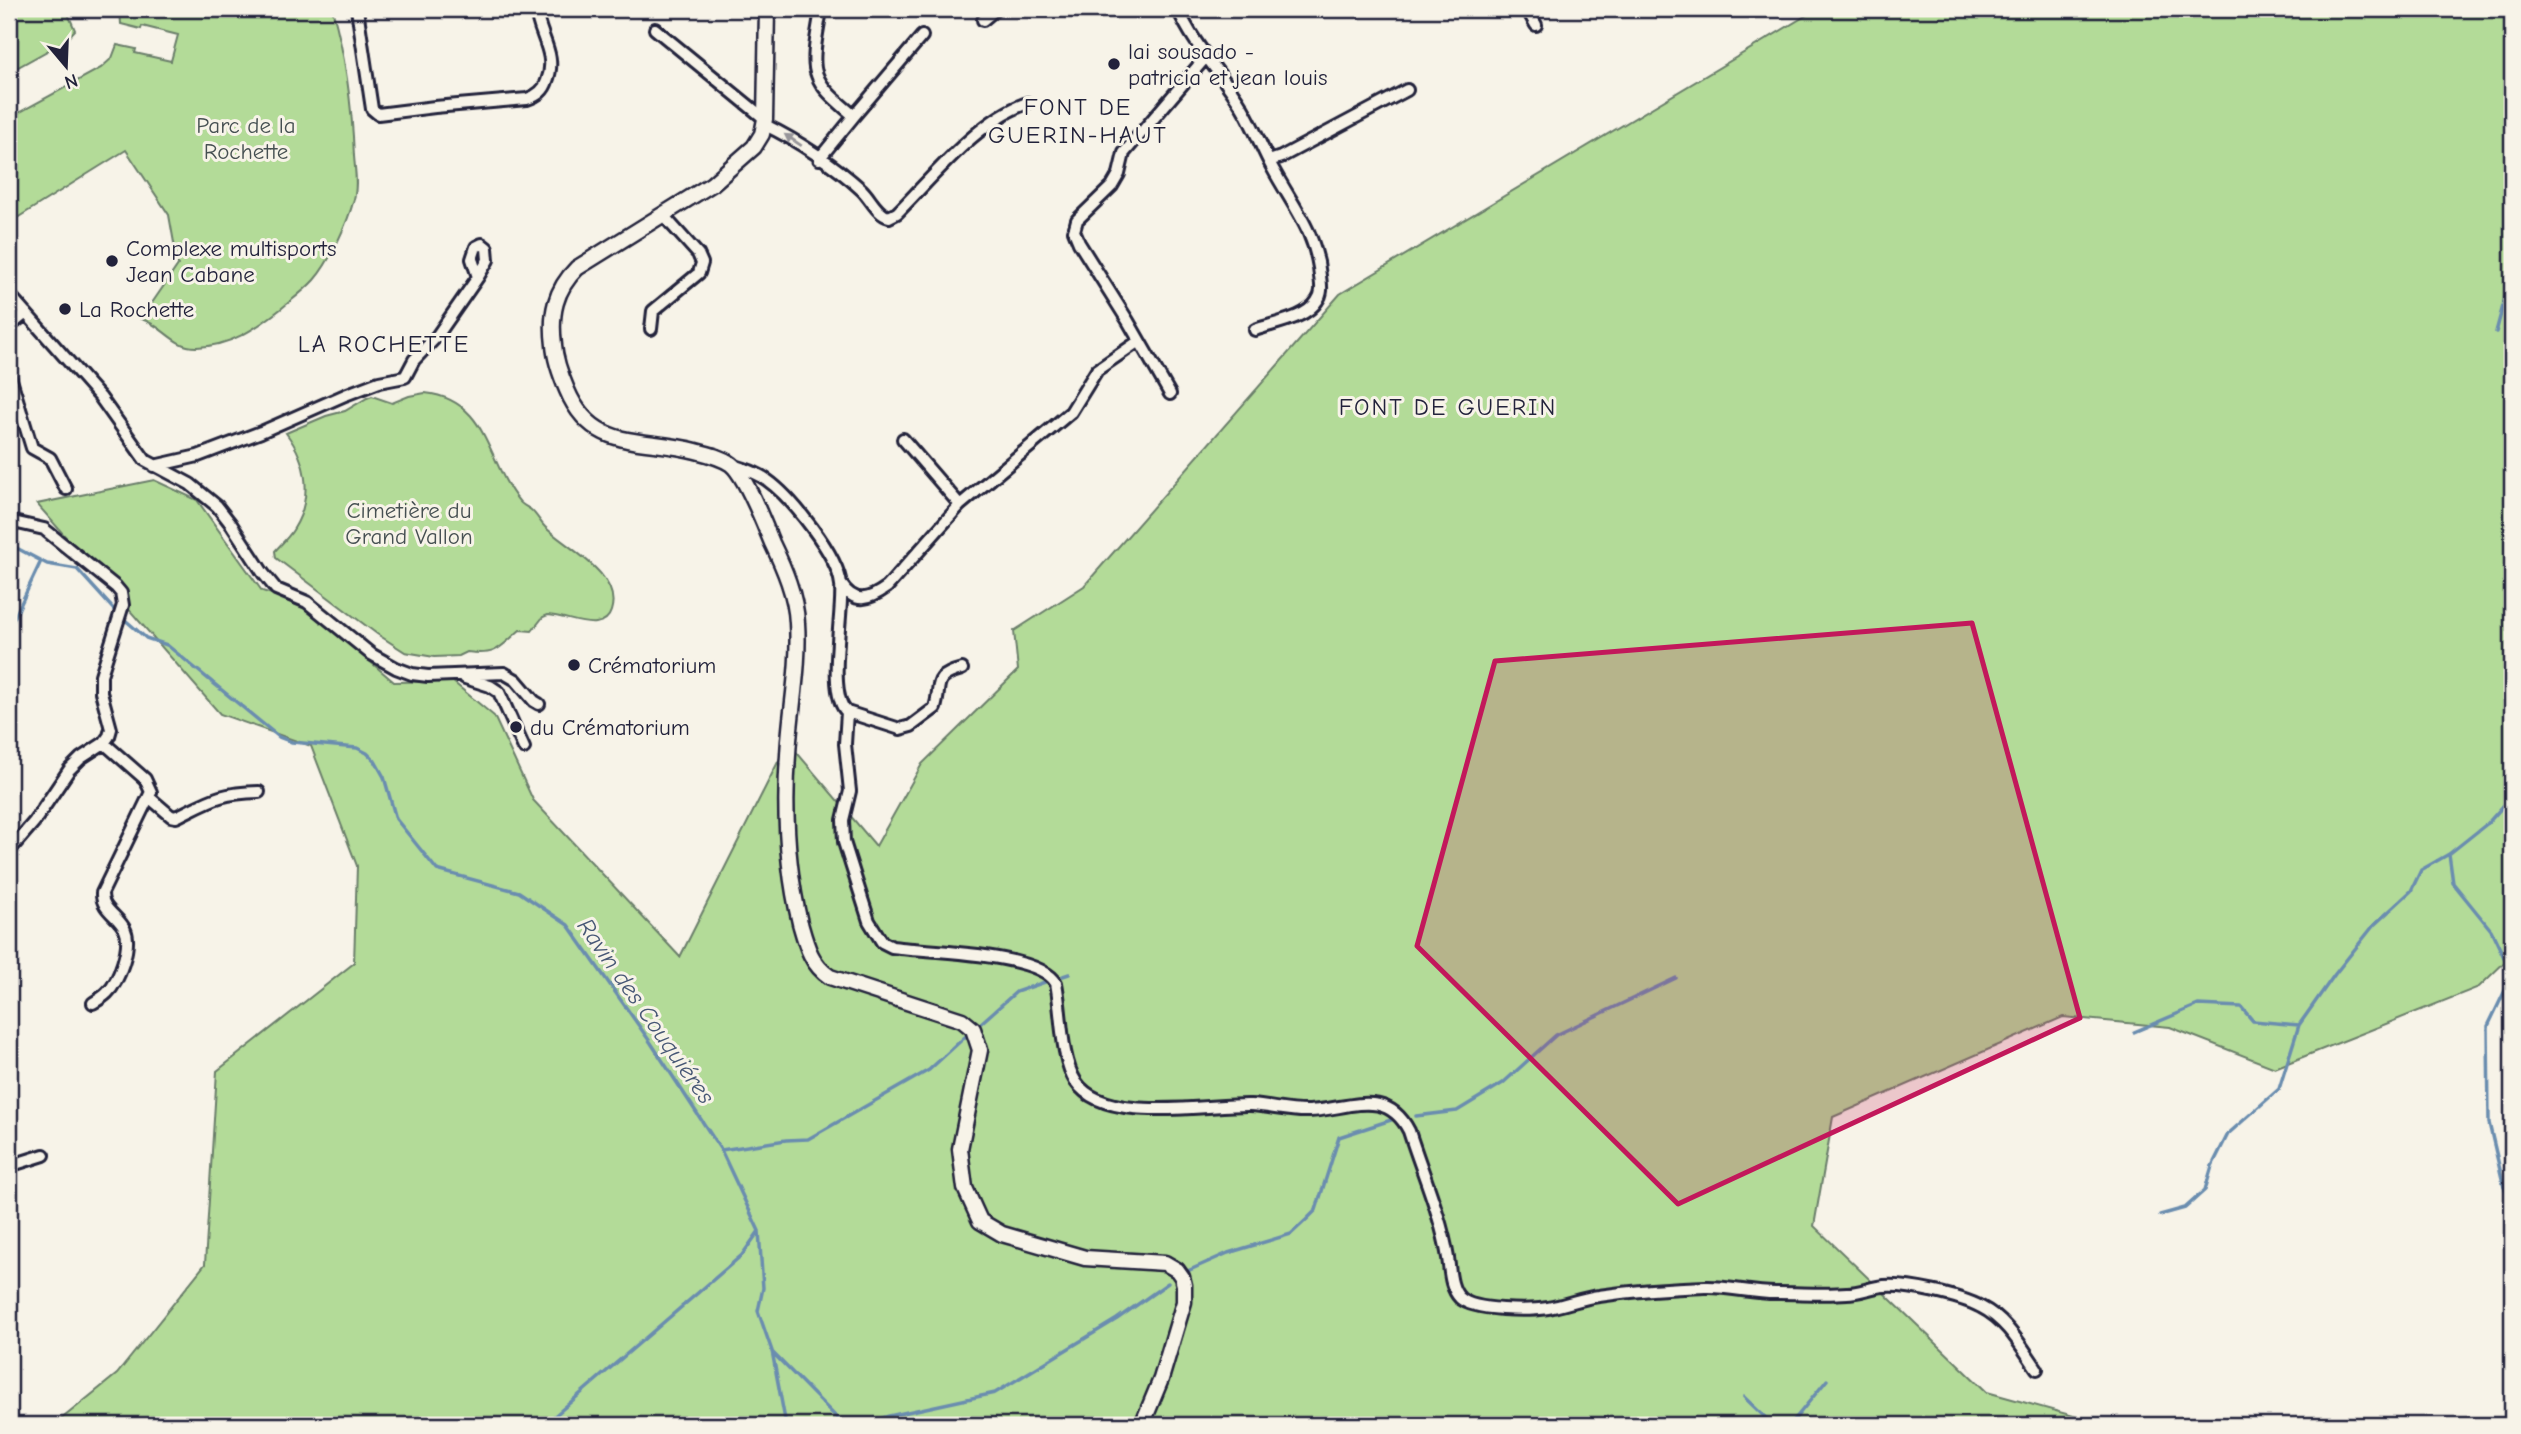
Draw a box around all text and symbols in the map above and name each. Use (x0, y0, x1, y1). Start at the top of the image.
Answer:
north arrow (32, 32, 102, 102)
place label: lai sousado - patricia et jean louis (1128, 38, 1328, 91)
marker: lai sousado - patricia et jean louis (1106, 56, 1122, 72)
text: N (62, 69, 81, 94)
district label: FONT DE GUERIN-HAUT (988, 93, 1168, 149)
park label: Parc de la Rochette (196, 112, 296, 165)
one-way arrow (784, 133, 802, 147)
place label: Complexe multisports Jean Cabane (126, 235, 337, 288)
marker: Complexe multisports Jean Cabane (104, 253, 120, 269)
place label: La Rochette (79, 296, 194, 323)
marker: La Rochette (57, 301, 73, 317)
district label: LA ROCHETTE (298, 330, 470, 358)
district label: FONT DE GUERIN (1339, 393, 1557, 421)
park label: Cimetière du Grand Vallon (345, 497, 473, 550)
place label: Crématorium (588, 652, 716, 679)
marker: Crématorium (566, 657, 582, 673)
place label: du Crématorium (530, 714, 690, 741)
marker: du Crématorium (508, 719, 524, 735)
water label: Ravin des Couquiéres (572, 913, 720, 1109)

